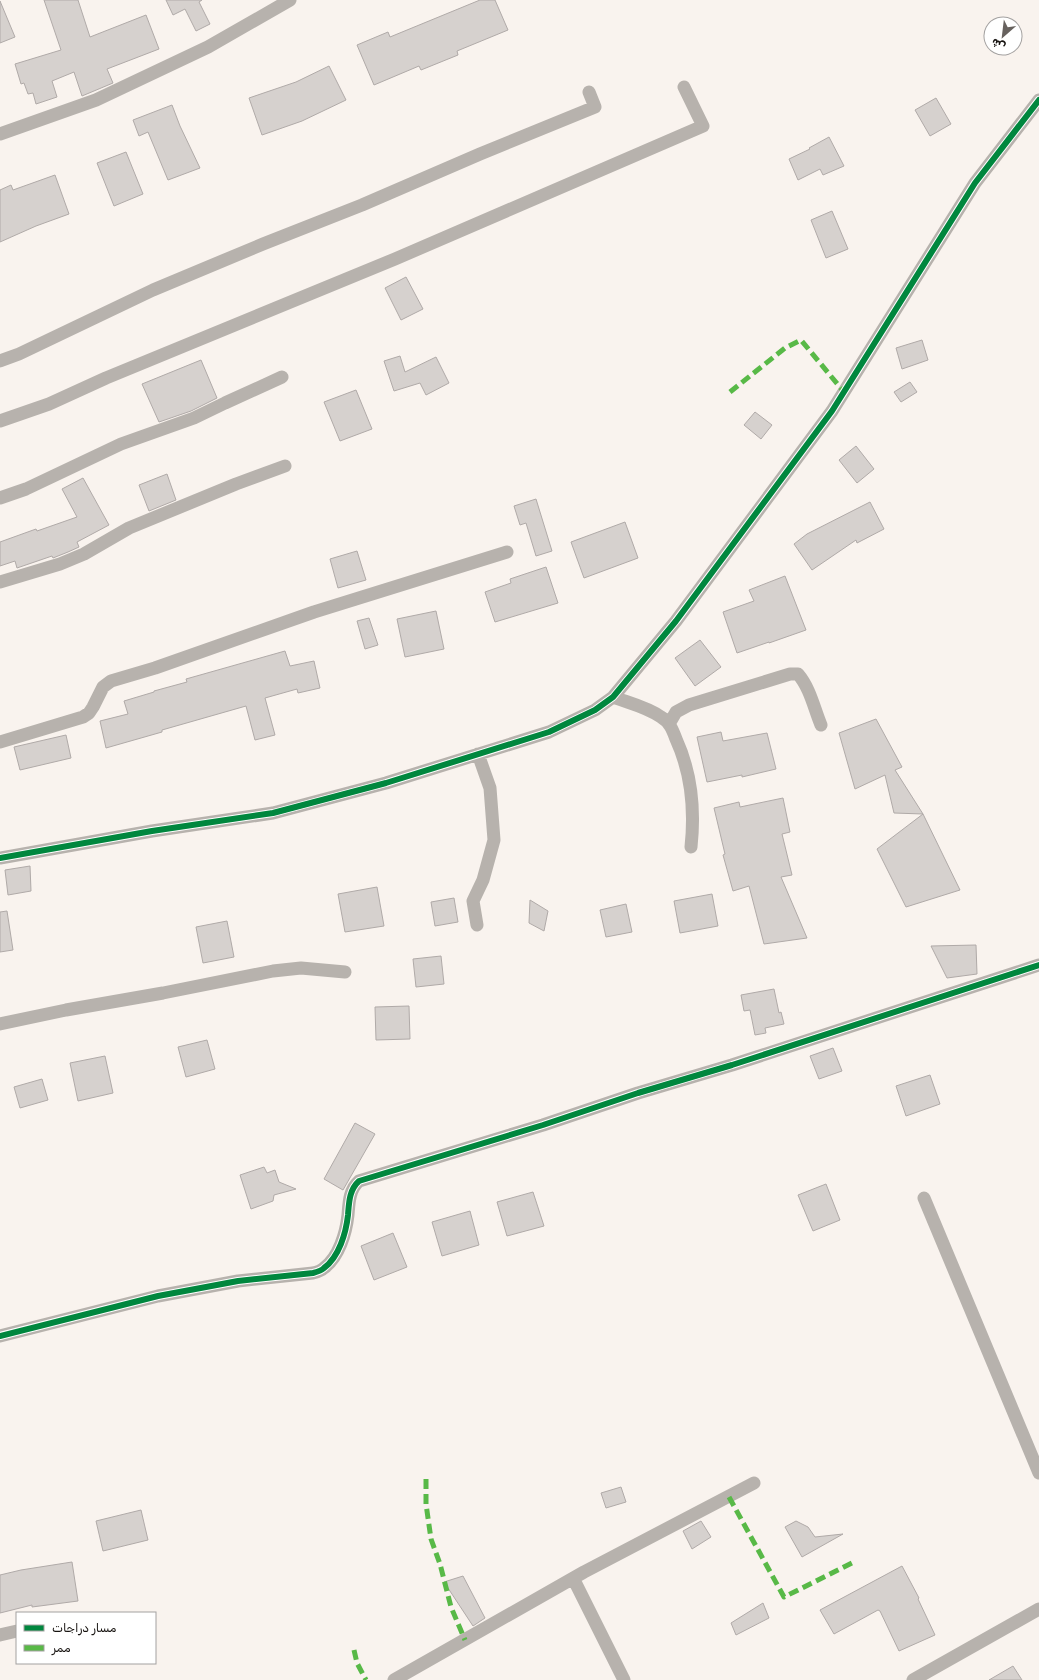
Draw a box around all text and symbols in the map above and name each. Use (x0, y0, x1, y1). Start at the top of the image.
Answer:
north arrow (983, 16, 1023, 56)
text: ش (989, 35, 1008, 53)
legend (16, 1612, 156, 1664)
text: مسار دراجات (52, 1621, 117, 1636)
text: ممر (51, 1641, 71, 1656)

